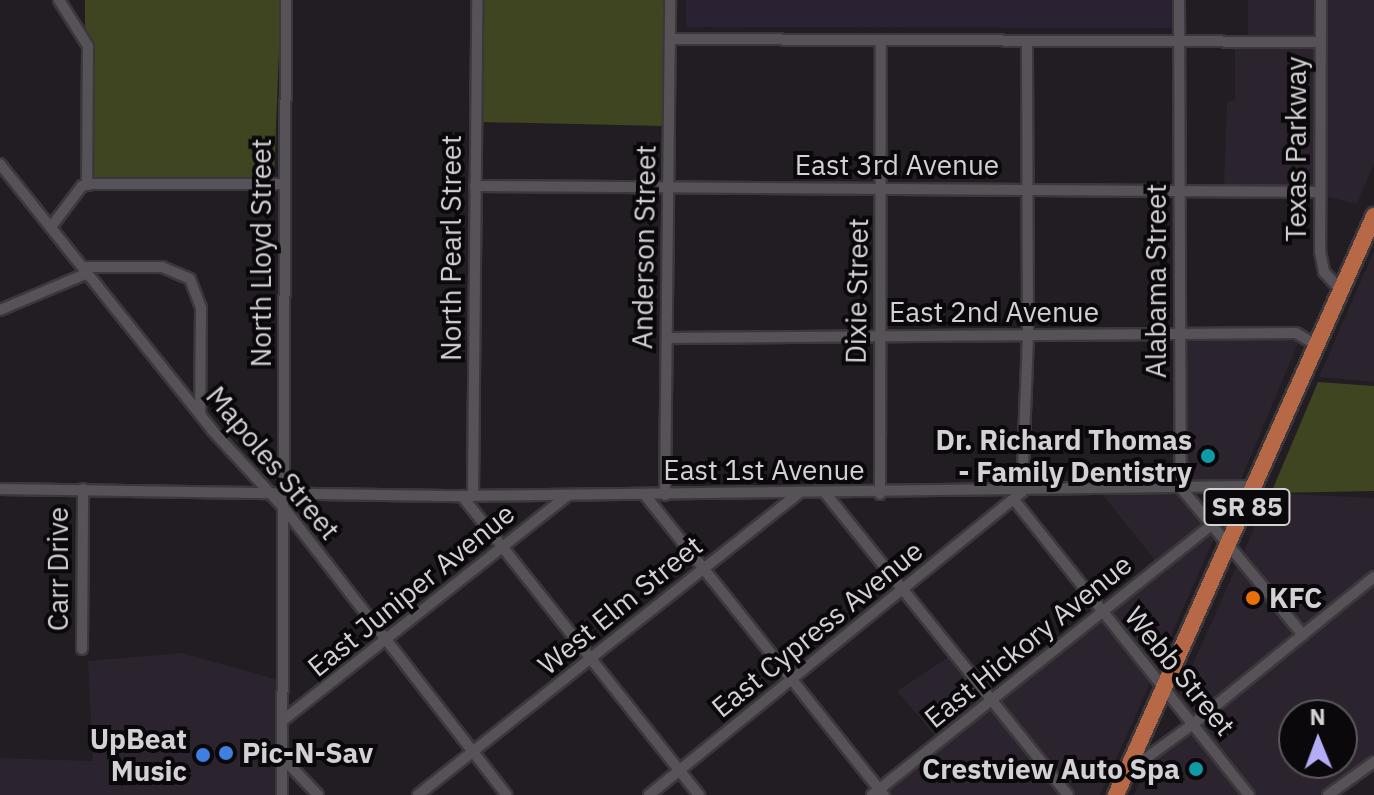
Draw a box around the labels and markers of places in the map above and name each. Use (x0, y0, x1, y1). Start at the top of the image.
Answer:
place label: Dr. Richard Thomas - Family Dentistry (935, 423, 1192, 489)
marker: Dr. Richard Thomas - Family Dentistry (1199, 447, 1217, 465)
place label: KFC (1269, 581, 1322, 615)
marker: KFC (1244, 589, 1262, 607)
place label: UpBeat Music (90, 722, 187, 788)
place label: Pic-N-Sav (242, 736, 373, 770)
marker: Pic-N-Sav (217, 744, 235, 762)
marker: UpBeat Music (194, 746, 212, 764)
place label: Crestview Auto Spa (922, 752, 1180, 786)
marker: Crestview Auto Spa (1187, 760, 1205, 778)

